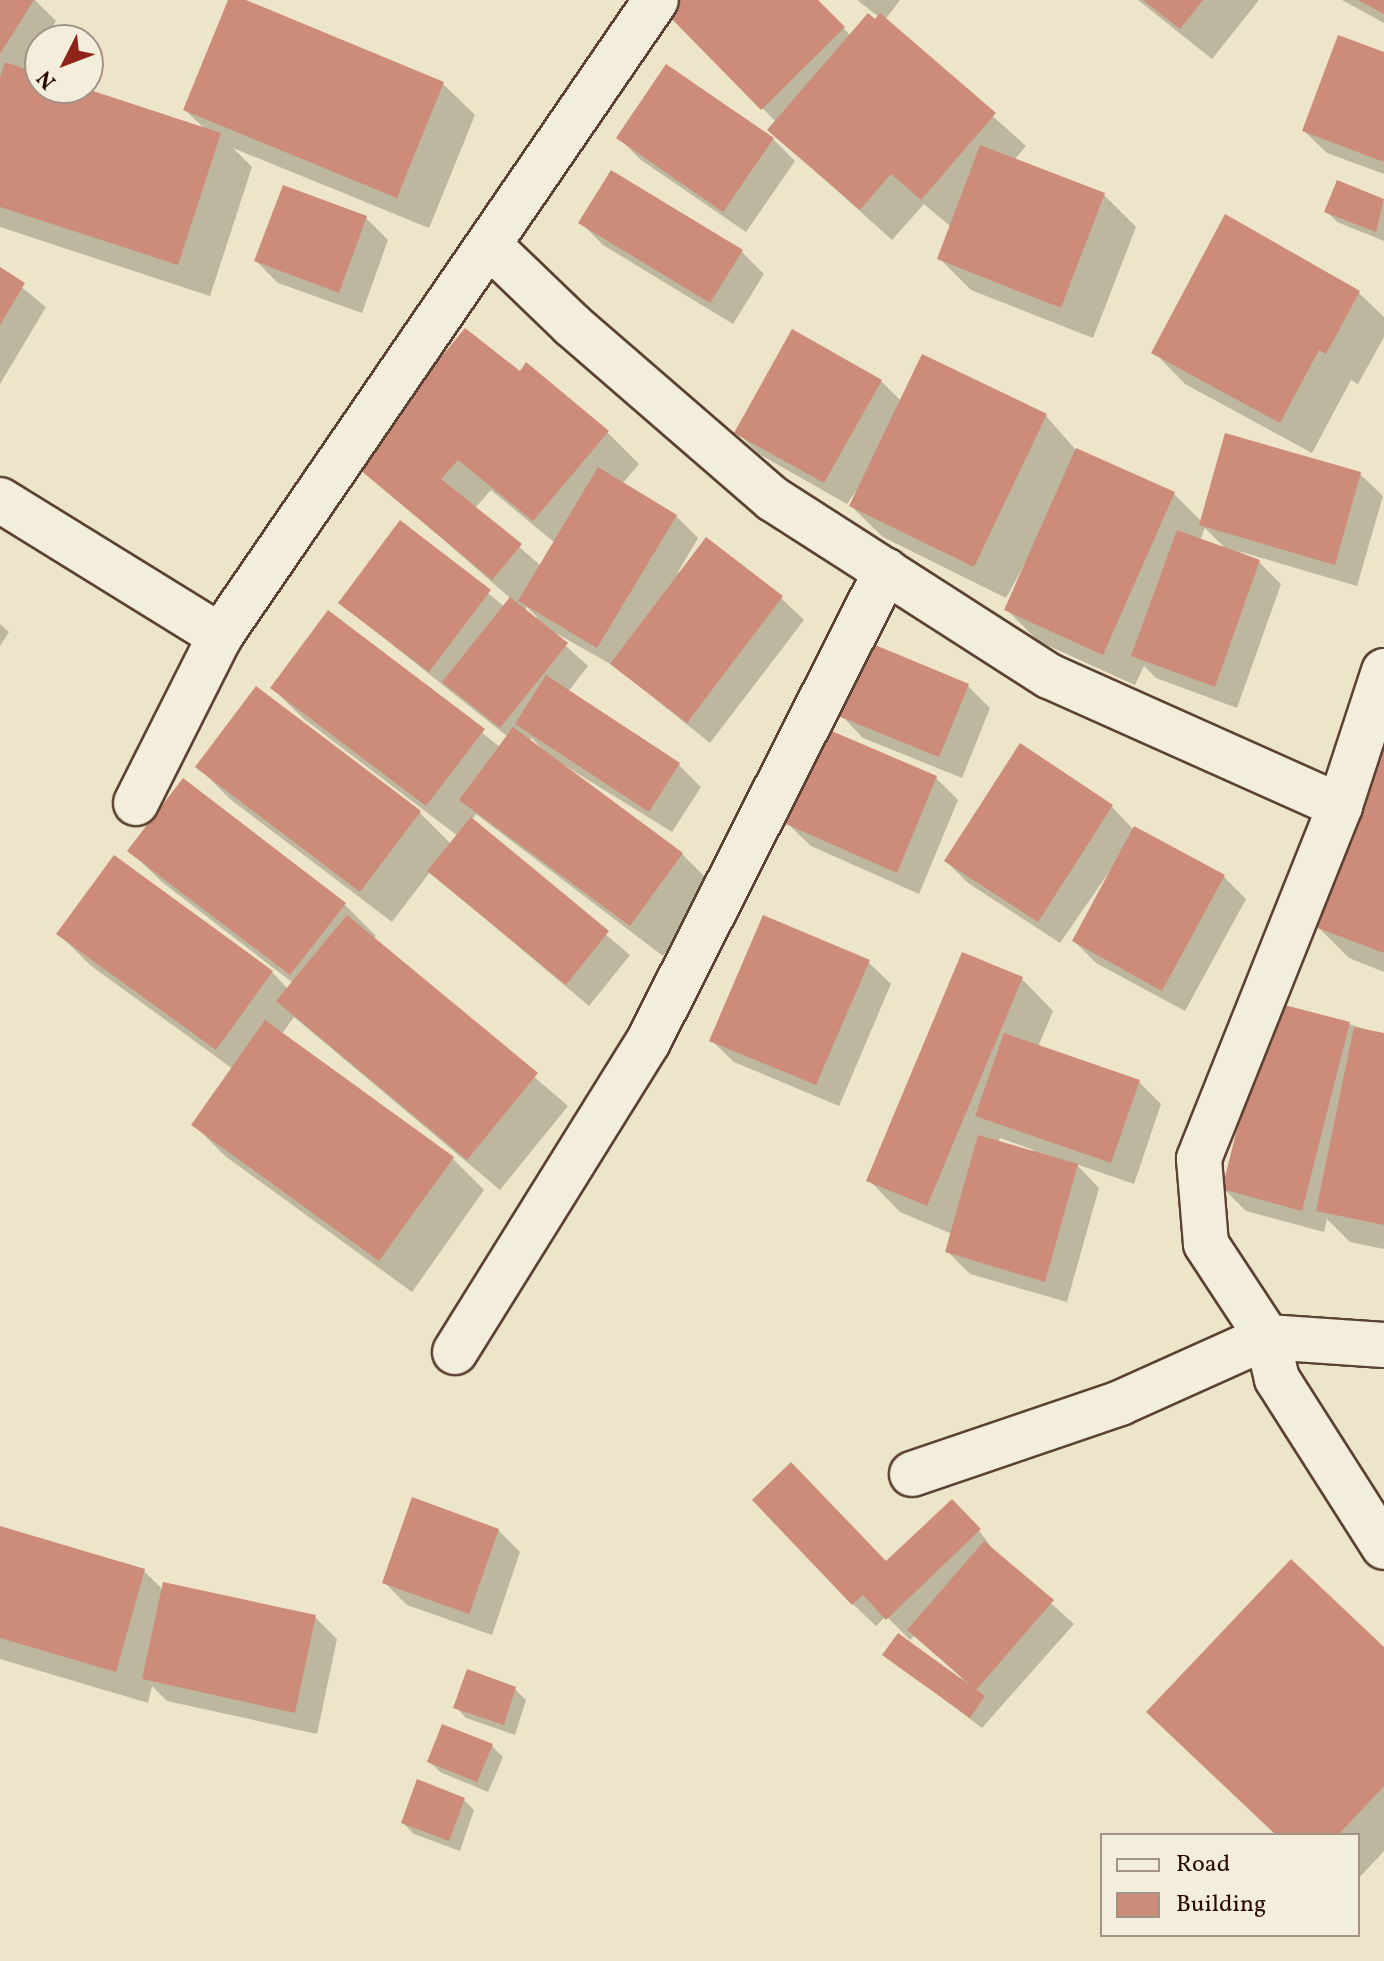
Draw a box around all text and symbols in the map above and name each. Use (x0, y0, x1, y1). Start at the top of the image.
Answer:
north arrow (24, 24, 104, 104)
text: N (30, 63, 64, 95)
legend (1100, 1833, 1360, 1937)
text: Road (1176, 1848, 1230, 1882)
text: Building (1176, 1888, 1266, 1922)

